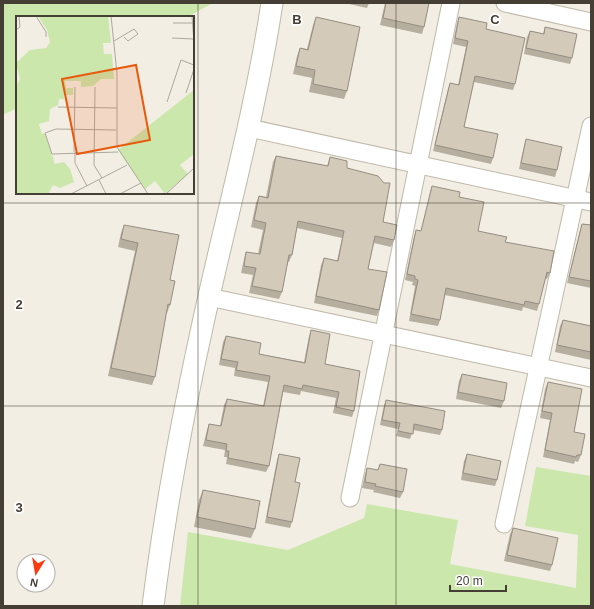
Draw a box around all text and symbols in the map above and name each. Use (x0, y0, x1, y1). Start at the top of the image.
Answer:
text: B (292, 12, 302, 27)
text: C (490, 12, 500, 27)
inset map (16, 16, 194, 194)
text: 2 (15, 297, 23, 312)
text: 3 (15, 500, 23, 515)
north arrow (16, 553, 56, 593)
scale bar (450, 567, 506, 593)
text: 20 m (456, 574, 483, 588)
text: N (29, 576, 39, 589)

